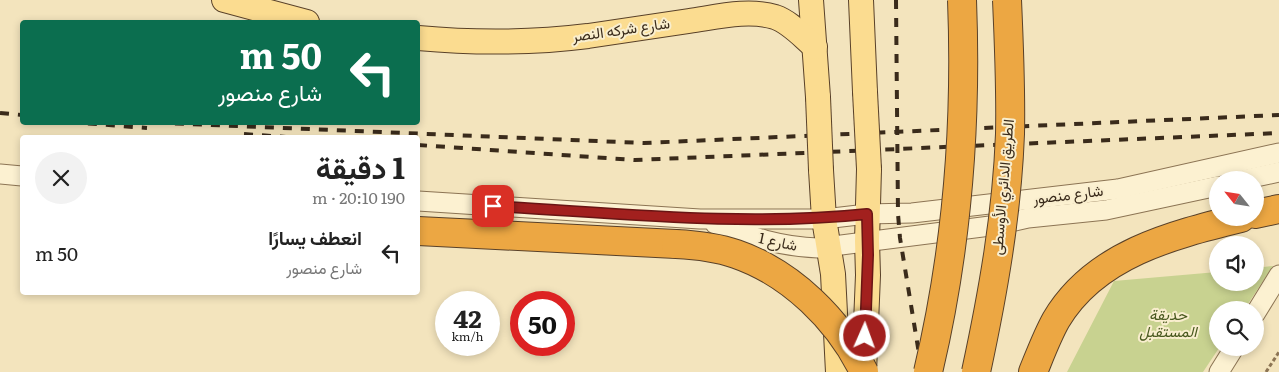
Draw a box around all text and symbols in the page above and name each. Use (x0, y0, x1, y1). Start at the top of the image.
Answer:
street label: شارع شركه النصر (569, 10, 671, 48)
text: 50 m (239, 28, 322, 80)
icon: left (340, 40, 405, 105)
text: شارع منصور (218, 75, 322, 108)
street label: الطريق الدائري الأوسطى (984, 118, 1022, 256)
text: 1 دقيقة (316, 144, 405, 188)
button: close (35, 152, 87, 204)
north arrow (1209, 171, 1264, 226)
map controls (1209, 171, 1264, 356)
street label: شارع منصور (1030, 178, 1105, 210)
text: 190 m · 20:10 (312, 185, 405, 209)
pin (472, 185, 514, 227)
icon: arrive (479, 192, 507, 220)
text: انعطف يسارًا (268, 223, 362, 251)
street label: شارع 1 (757, 225, 800, 257)
button: sound (1209, 236, 1264, 291)
text: 50 m (35, 239, 78, 267)
icon: left (377, 239, 405, 267)
text: شارع منصور (286, 255, 362, 279)
speed limit sign: 50 (510, 291, 575, 356)
text: 42 (453, 299, 482, 336)
button: search (1209, 301, 1264, 356)
park label: حديقة المستقبل (1139, 302, 1198, 342)
position arrow (838, 309, 890, 361)
text: km/h (452, 327, 483, 345)

